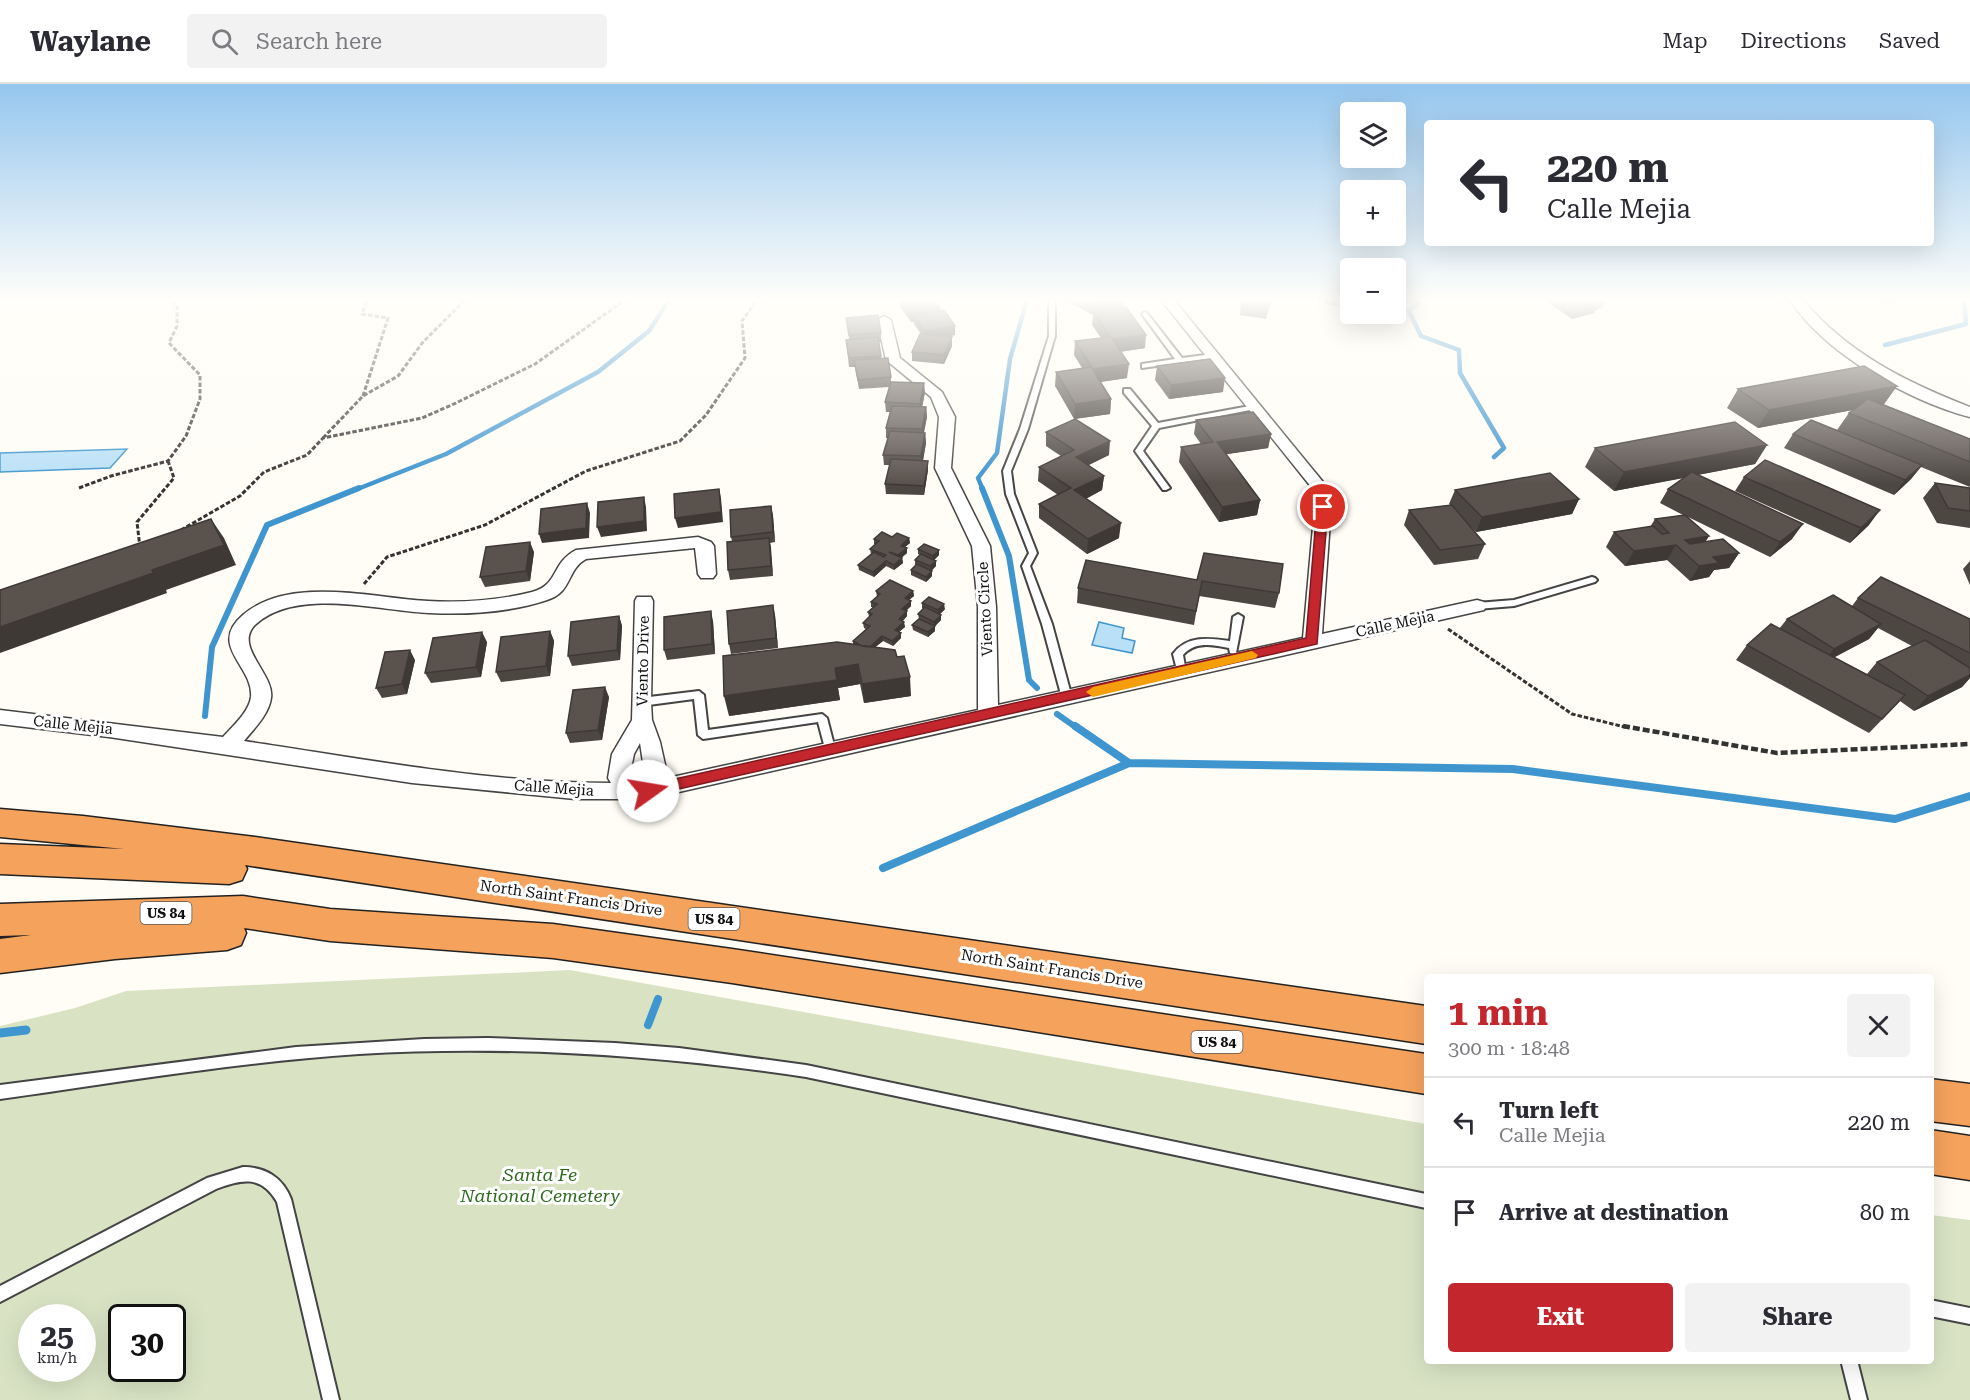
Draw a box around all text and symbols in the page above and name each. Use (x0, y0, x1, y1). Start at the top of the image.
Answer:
search box (187, 14, 607, 68)
text: Waylane (30, 25, 151, 58)
icon: search (208, 25, 241, 58)
text: Search here (256, 29, 382, 54)
text: Map (1663, 29, 1707, 53)
text: Directions (1740, 29, 1846, 53)
text: Saved (1879, 29, 1940, 53)
map controls (1340, 102, 1406, 324)
button: layers (1340, 102, 1406, 168)
text: 220 m (1547, 143, 1669, 192)
icon: left (1448, 144, 1526, 222)
button: + (1340, 180, 1406, 246)
text: Calle Mejia (1547, 193, 1691, 225)
button: − (1340, 258, 1406, 324)
pin (1297, 481, 1348, 532)
icon: arrive (1306, 490, 1339, 523)
street label: Viento Circle (974, 561, 996, 657)
street label: Calle Mejia (1354, 607, 1436, 641)
street label: Viento Drive (633, 615, 653, 707)
street label: Calle Mejia (32, 712, 114, 738)
position arrow (616, 759, 680, 823)
street label: Calle Mejia (513, 776, 595, 800)
street label: North Saint Francis Drive (479, 876, 663, 920)
road number: US 84 (140, 902, 192, 924)
road number: US 84 (688, 908, 740, 930)
street label: North Saint Francis Drive (960, 946, 1144, 992)
text: 1 min (1448, 992, 1548, 1034)
button: close (1847, 994, 1910, 1057)
road number: US 84 (1192, 1031, 1242, 1053)
text: 300 m · 18:48 (1448, 1036, 1570, 1060)
text: Turn left (1499, 1098, 1599, 1123)
icon: left (1448, 1106, 1481, 1139)
text: 220 m (1847, 1110, 1910, 1135)
text: Calle Mejia (1499, 1123, 1606, 1147)
park label: Santa Fe National Cemetery (459, 1164, 620, 1206)
icon: arrive (1448, 1196, 1481, 1229)
text: Arrive at destination (1499, 1200, 1728, 1225)
text: 80 m (1860, 1200, 1910, 1225)
button: Exit (1448, 1283, 1673, 1352)
button: Share (1685, 1283, 1910, 1352)
speed limit sign: 30 (108, 1304, 186, 1382)
text: 25 (40, 1318, 74, 1353)
text: km/h (37, 1349, 77, 1367)

